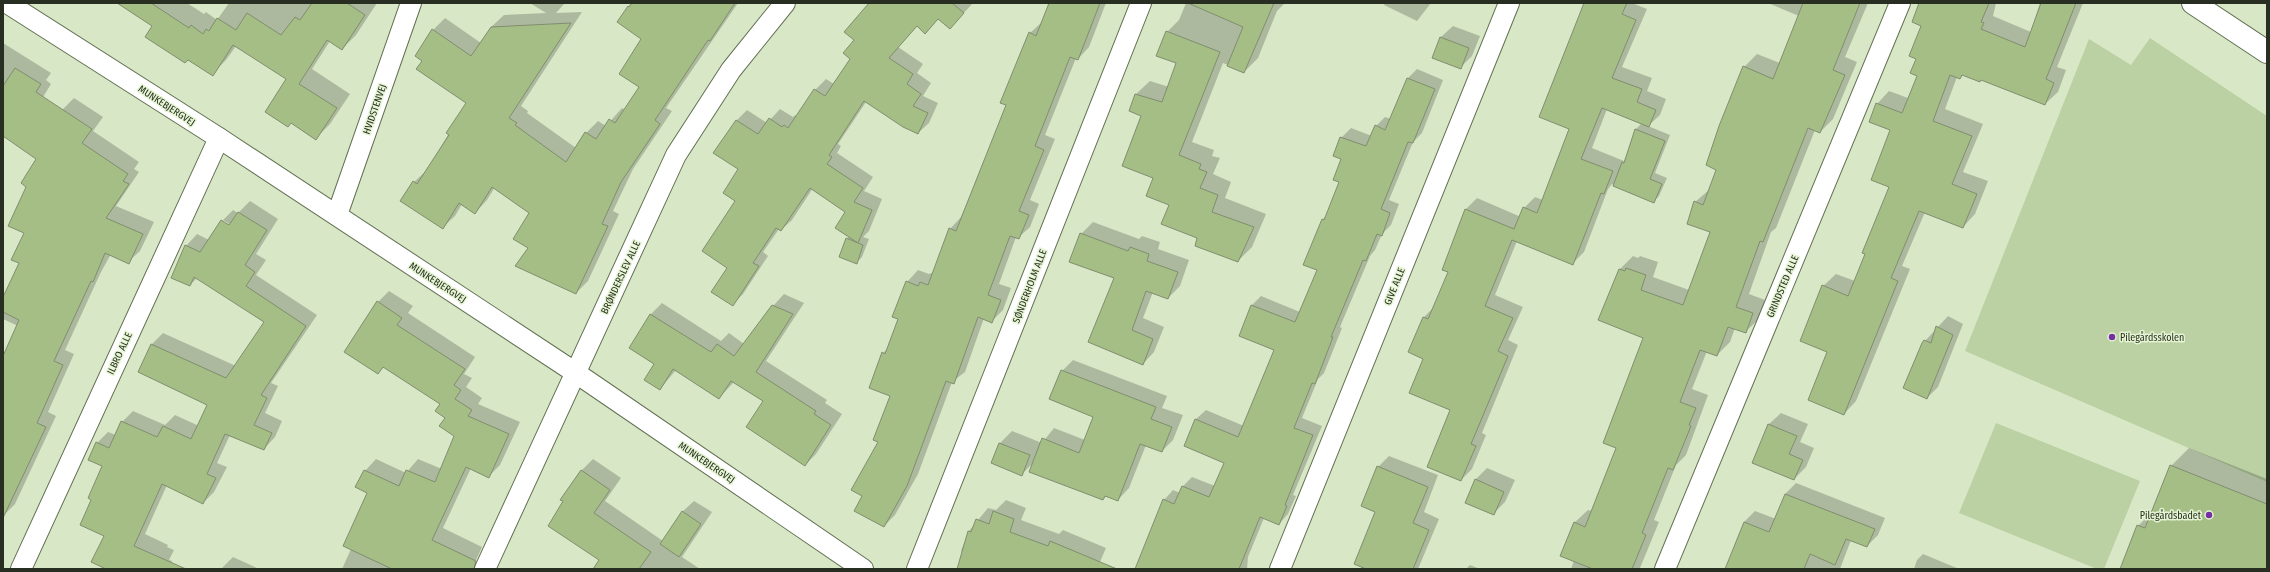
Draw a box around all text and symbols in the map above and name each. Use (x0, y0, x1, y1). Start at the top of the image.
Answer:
street label: MUNKEBJERGVEJ (136, 83, 197, 129)
street label: HVIDSTENVEJ (361, 83, 389, 136)
street label: BRØNDERSLEV ALLE (598, 238, 643, 316)
street label: SØNDERHOLM ALLE (1009, 247, 1050, 325)
street label: GRINDSTED ALLE (1764, 253, 1802, 319)
street label: MUNKEBJERGVEJ (407, 260, 468, 306)
street label: GIVE ALLE (1382, 266, 1408, 307)
street label: ILBRO ALLE (105, 330, 135, 376)
place label: Pilegårdsskolen (2120, 331, 2184, 344)
marker: Pilegårdsskolen (2107, 332, 2117, 342)
street label: MUNKEBJERGVEJ (676, 440, 737, 486)
place label: Pilegårdsbadet (2140, 509, 2202, 522)
marker: Pilegårdsbadet (2204, 510, 2214, 520)

